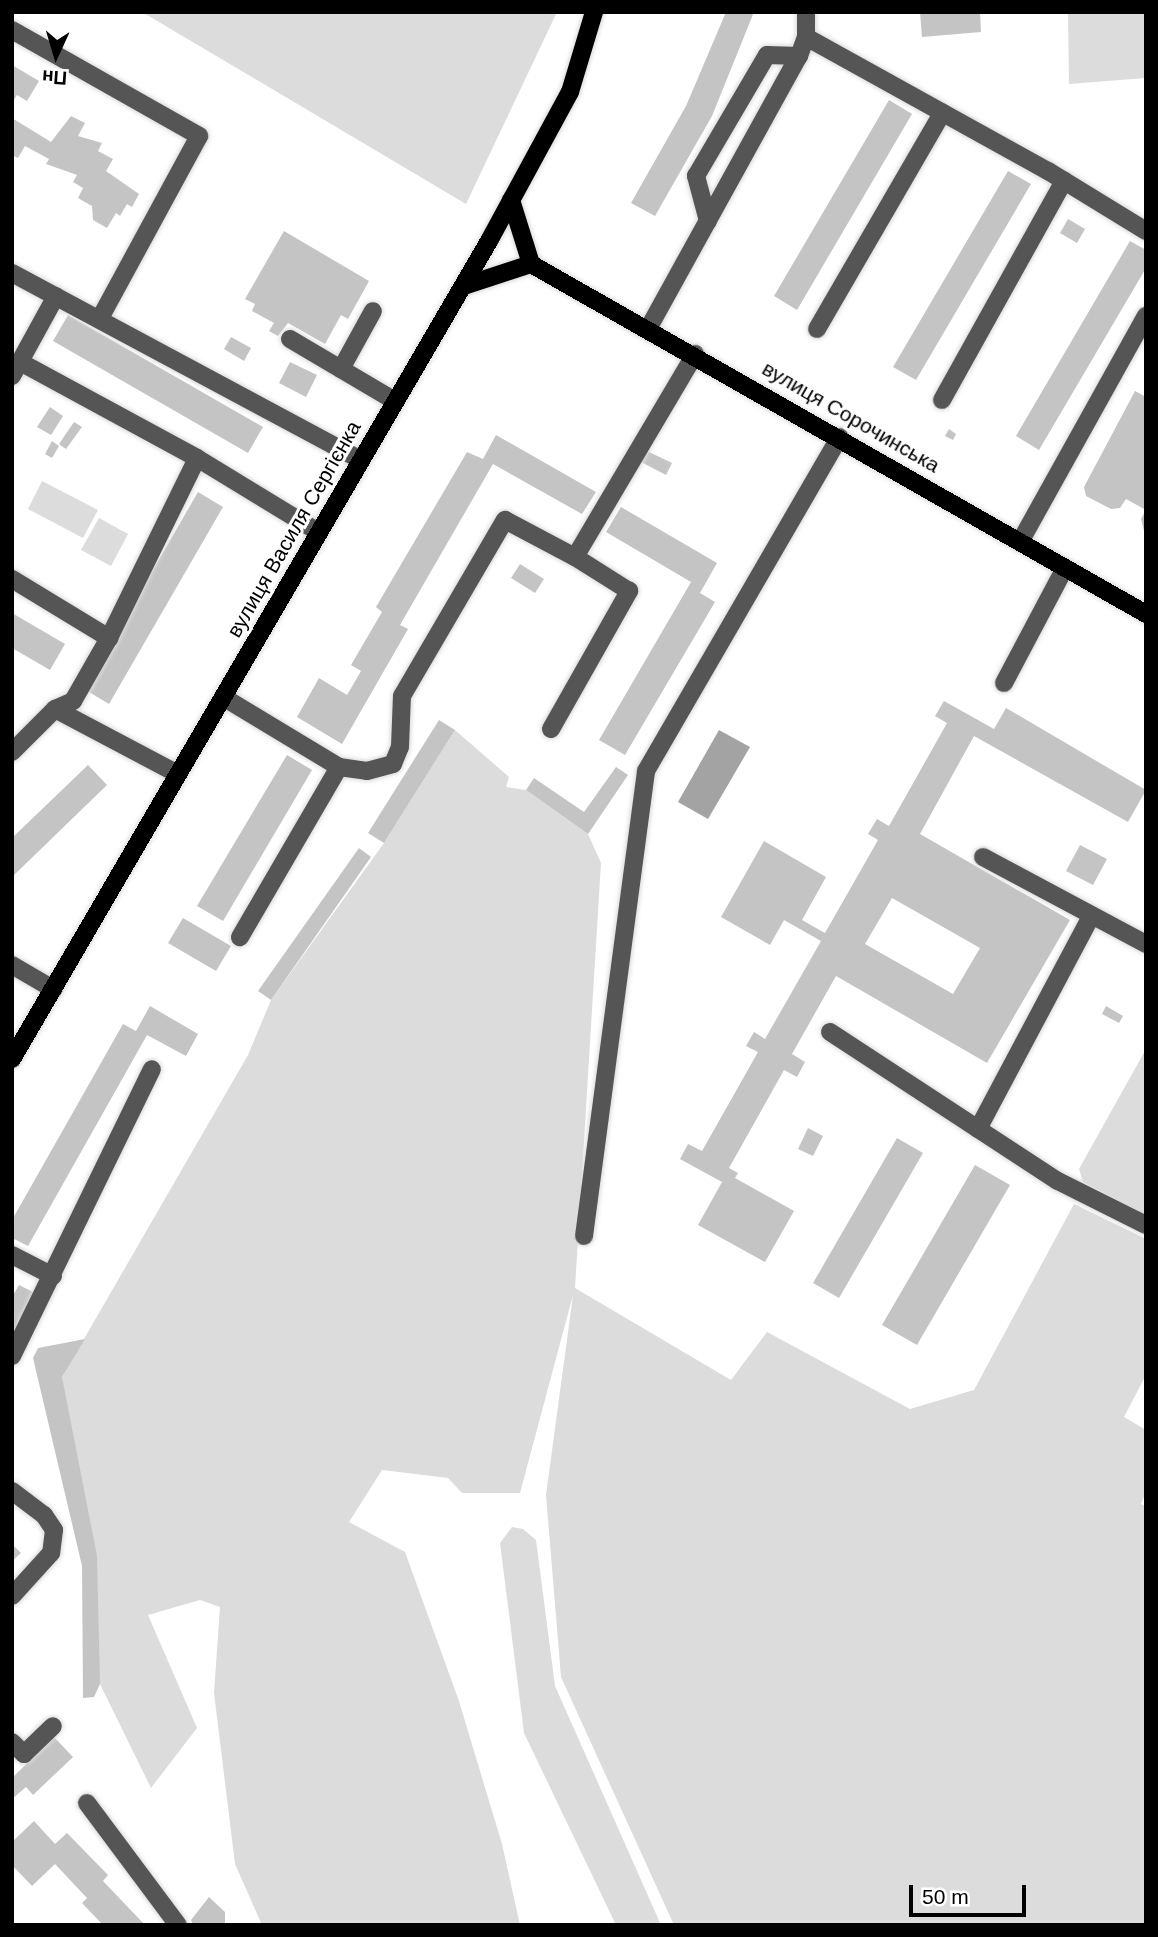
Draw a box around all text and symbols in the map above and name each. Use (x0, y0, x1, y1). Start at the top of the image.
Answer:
north arrow (21, 21, 91, 91)
text: Пн (41, 66, 68, 89)
street label: вулиця Сорочинська (758, 356, 944, 478)
street label: вулиця Василя Сергієнка (222, 416, 366, 642)
scale bar (913, 1870, 1030, 1914)
text: 50 m (922, 1885, 969, 1908)

